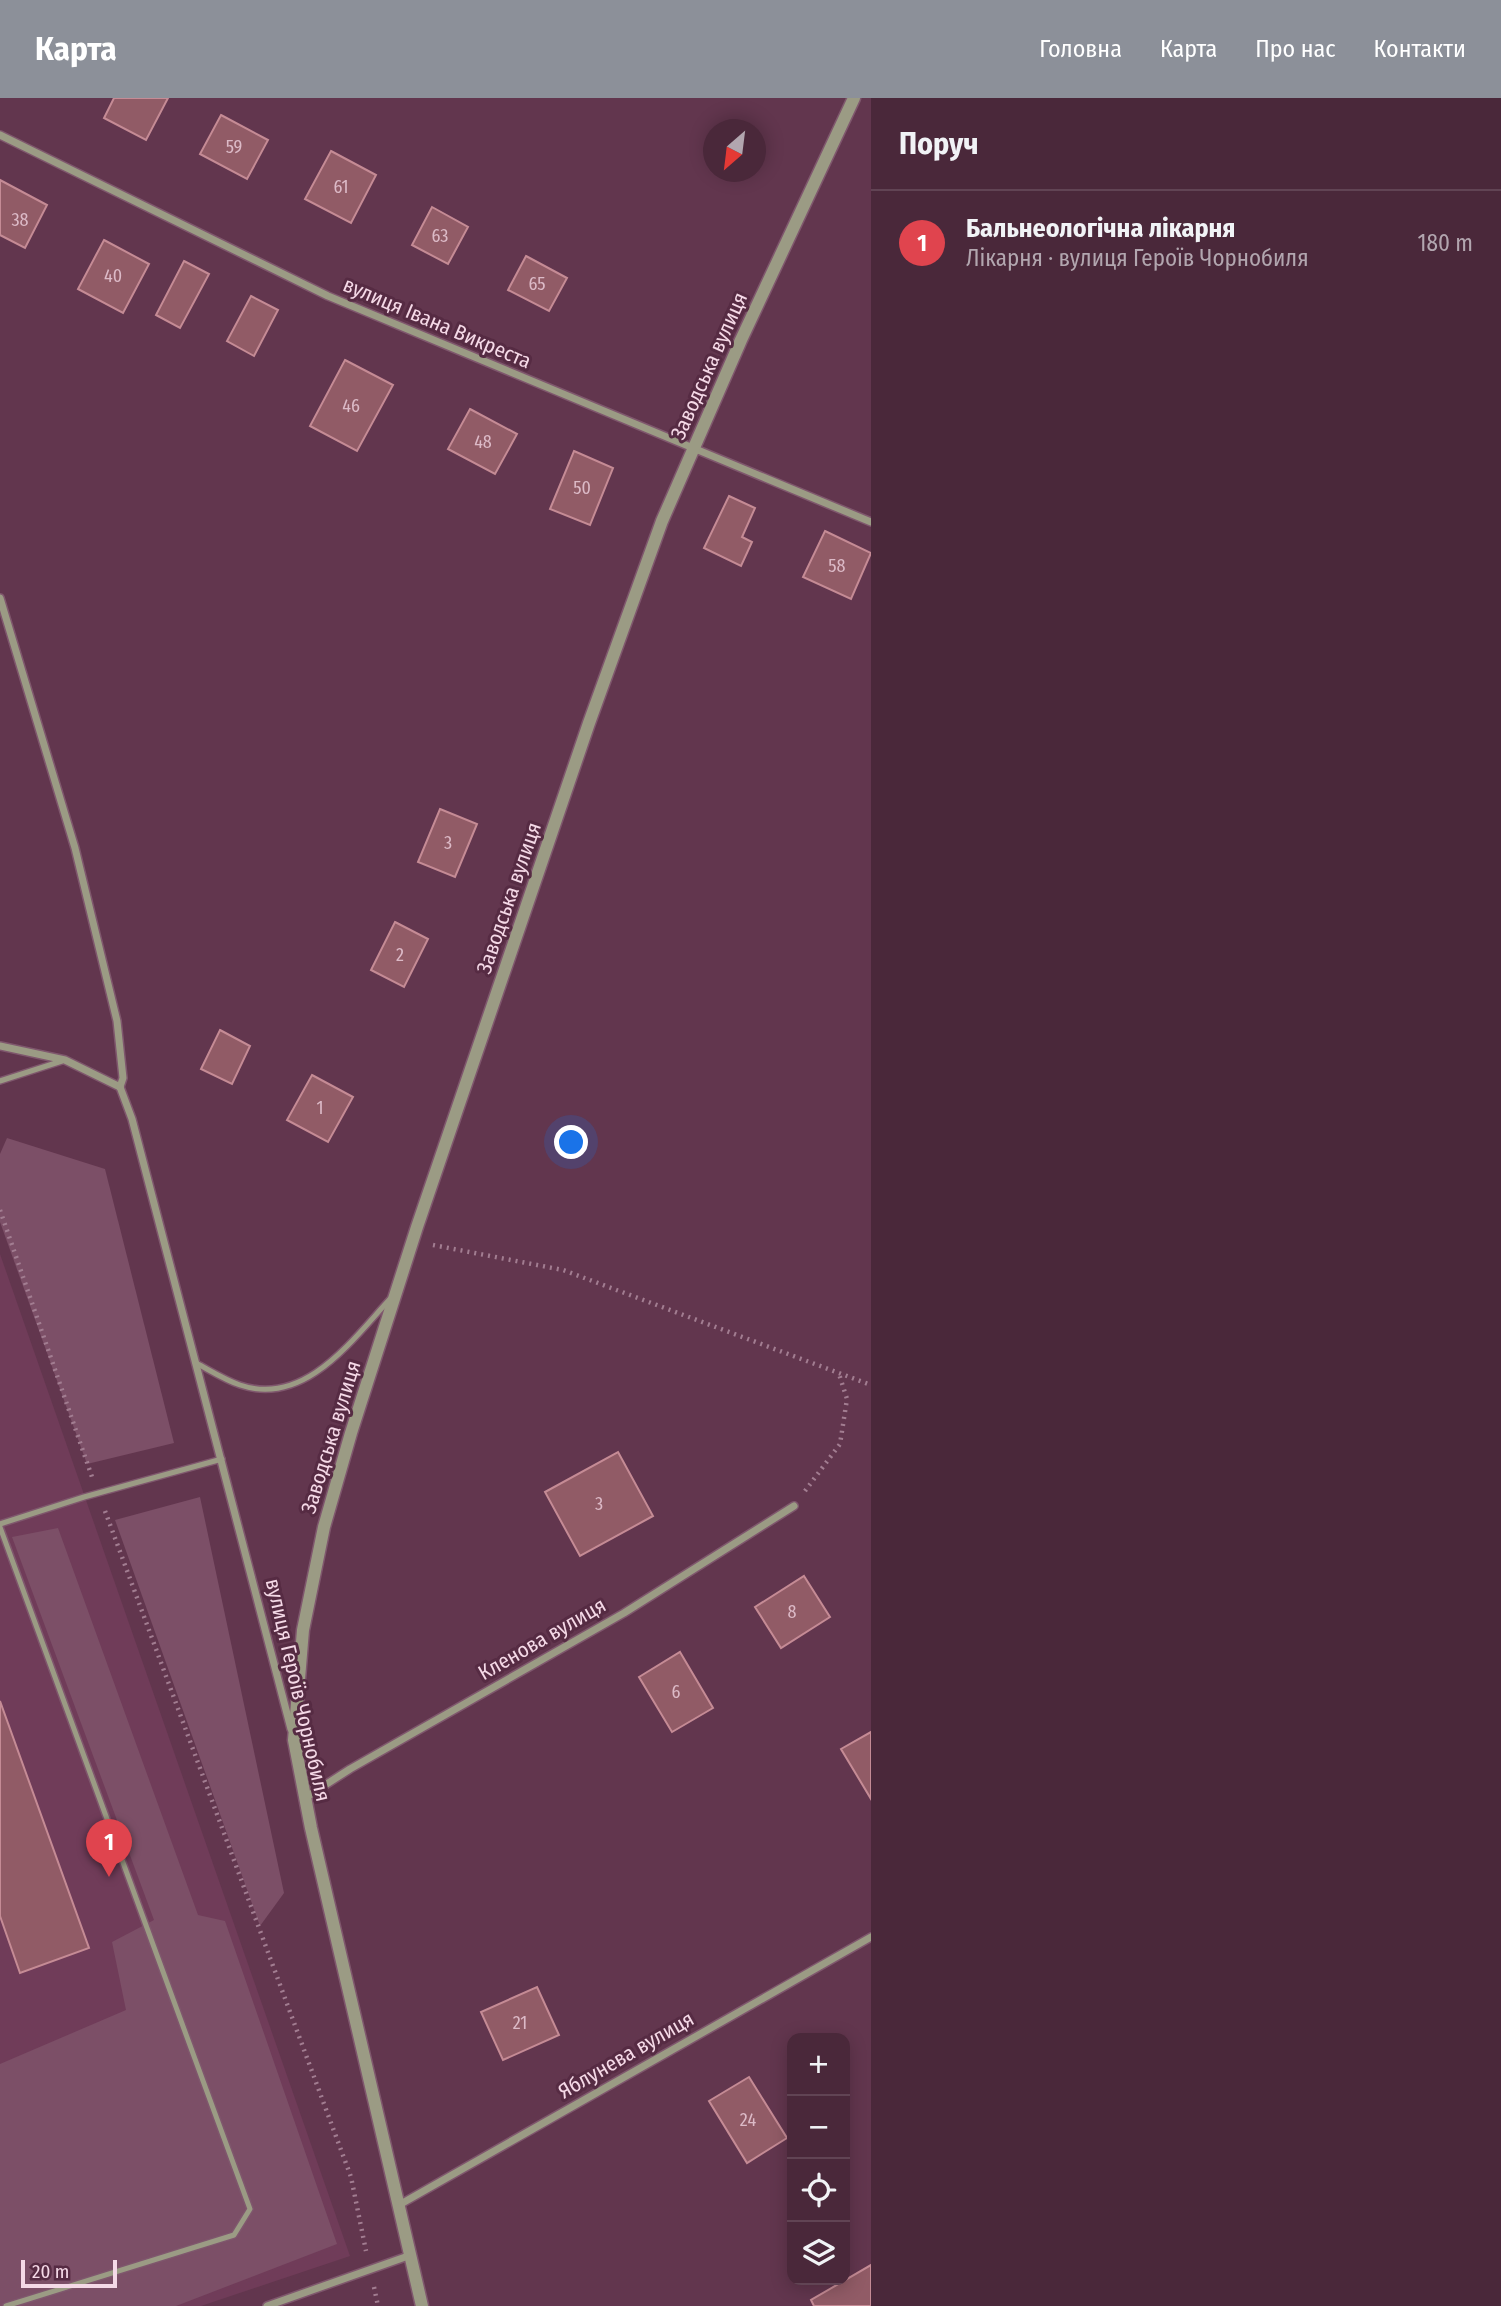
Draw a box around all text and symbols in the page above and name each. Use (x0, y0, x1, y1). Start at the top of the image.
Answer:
text: Карта (35, 29, 117, 69)
text: Головна (1039, 35, 1122, 63)
text: Карта (1160, 35, 1217, 63)
text: Про нас (1255, 35, 1336, 63)
text: Контакти (1374, 35, 1466, 63)
north arrow (703, 119, 766, 182)
text: Поруч (899, 126, 978, 162)
house number: 59 (226, 136, 242, 158)
house number: 61 (333, 176, 349, 198)
house number: 38 (11, 209, 29, 231)
text: Бальнеологічна лікарня (966, 213, 1235, 244)
house number: 63 (432, 225, 448, 247)
text: 1 (917, 229, 927, 257)
text: 180 m (1417, 229, 1473, 257)
text: Лікарня · вулиця Героїв Чорнобиля (966, 244, 1309, 272)
house number: 40 (104, 265, 122, 287)
street label: вулиця Івана Викреста (339, 272, 535, 374)
house number: 65 (528, 273, 546, 295)
street label: Заводська вулиця (665, 288, 753, 444)
house number: 46 (342, 395, 360, 417)
house number: 48 (474, 431, 492, 453)
house number: 50 (573, 477, 591, 499)
house number: 58 (828, 555, 846, 577)
street label: Заводська вулиця (471, 819, 547, 977)
house number: 3 (444, 832, 452, 854)
house number: 2 (396, 944, 404, 966)
house number: 1 (316, 1097, 324, 1119)
your location (554, 1125, 588, 1159)
street label: Заводська вулиця (295, 1357, 367, 1517)
house number: 3 (595, 1493, 603, 1515)
street label: вулиця Героїв Чорнобиля (260, 1576, 336, 1804)
street label: Кленова вулиця (473, 1592, 611, 1686)
house number: 8 (788, 1601, 797, 1623)
house number: 6 (672, 1681, 681, 1703)
pin: 1 (86, 1819, 132, 1877)
street label: Яблунева вулиця (553, 2006, 699, 2104)
house number: 21 (513, 2012, 527, 2034)
map controls (787, 2033, 850, 2285)
button: + (787, 2033, 850, 2096)
button: − (787, 2096, 850, 2159)
house number: 24 (740, 2109, 756, 2131)
button: locate (787, 2159, 850, 2222)
button: layers (787, 2222, 850, 2285)
scale bar (21, 2257, 117, 2289)
text: 20 m (32, 2260, 69, 2283)

